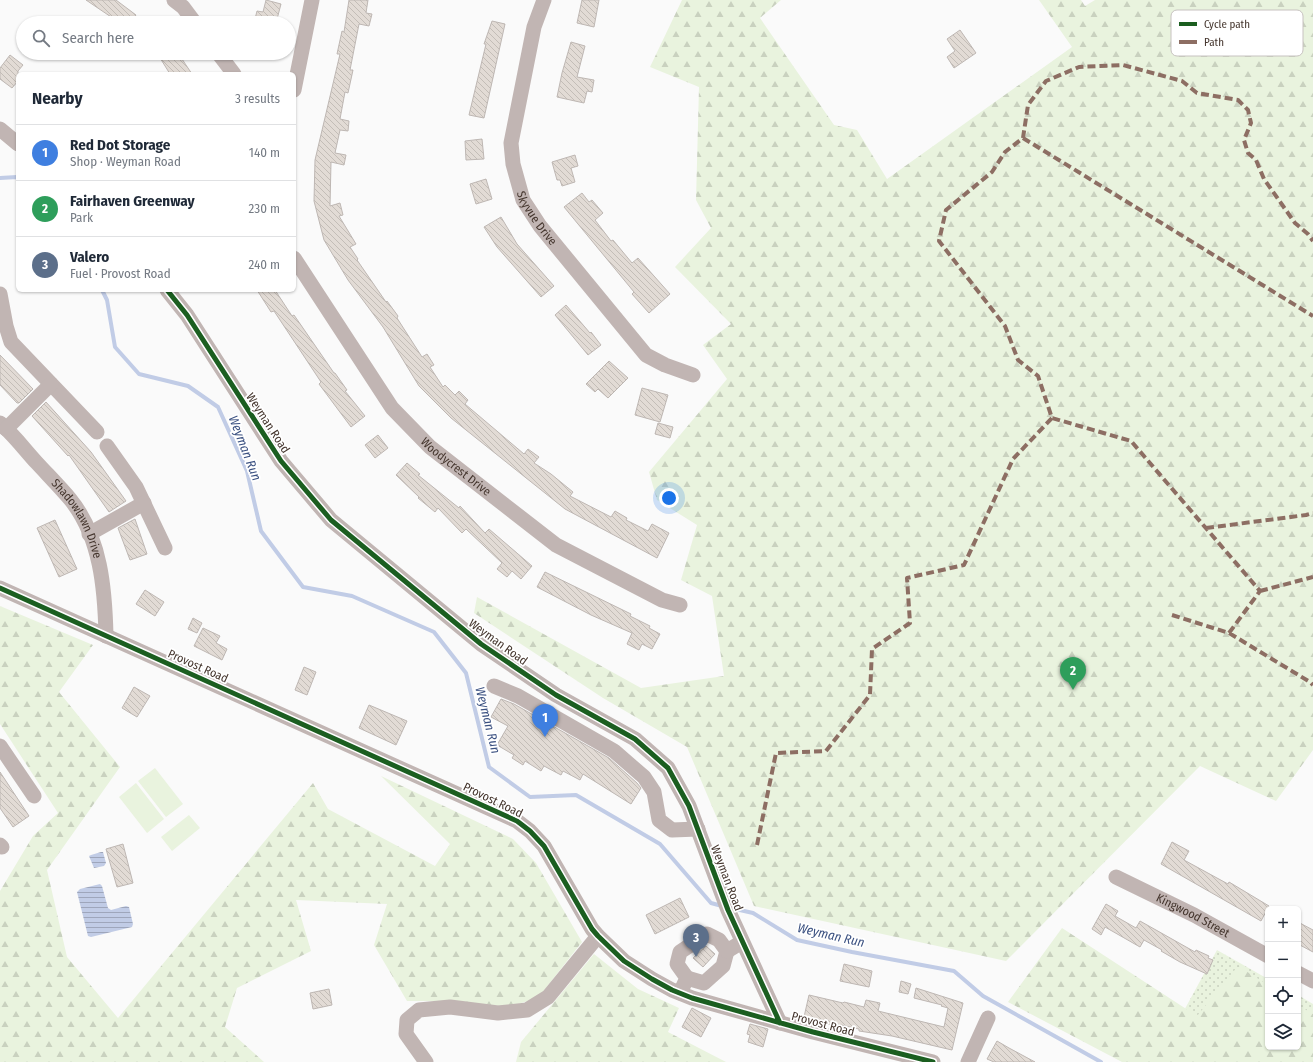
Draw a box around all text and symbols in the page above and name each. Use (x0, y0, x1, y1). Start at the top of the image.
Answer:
legend (1171, 10, 1303, 56)
search box (16, 16, 296, 60)
text: Cycle path (1204, 18, 1250, 31)
icon: search (30, 27, 52, 49)
text: Search here (62, 29, 134, 47)
text: Path (1204, 36, 1224, 49)
text: Nearby (32, 88, 83, 109)
text: 3 results (235, 91, 280, 106)
text: Red Dot Storage (70, 136, 170, 154)
text: 1 (42, 145, 48, 160)
text: 140 m (249, 145, 280, 160)
text: Shop · Weyman Road (70, 154, 181, 169)
street label: Skyvue Drive (514, 190, 560, 248)
text: Fairhaven Greenway (70, 192, 195, 210)
text: 2 (42, 201, 48, 216)
text: 230 m (249, 201, 280, 216)
text: Park (70, 210, 93, 225)
text: Valero (70, 248, 109, 266)
text: 3 (42, 257, 48, 272)
text: 240 m (248, 257, 280, 272)
text: Fuel · Provost Road (70, 266, 171, 281)
street label: Weyman Road (243, 390, 293, 456)
water label: Weyman Run (226, 413, 264, 483)
street label: Woodycrest Drive (418, 435, 494, 499)
street label: Shadowlawn Drive (49, 476, 105, 560)
your location (659, 488, 679, 508)
street label: Weyman Road (466, 616, 530, 668)
street label: Provost Road (166, 646, 230, 686)
pin: 2 (1060, 657, 1086, 690)
water label: Weyman Run (472, 685, 504, 755)
pin: 1 (532, 704, 558, 737)
street label: Provost Road (461, 780, 525, 820)
street label: Weyman Road (708, 843, 746, 913)
street label: Kingwood Street (1154, 891, 1232, 940)
map controls (1265, 906, 1301, 1050)
button: + (1265, 906, 1301, 942)
water label: Weyman Run (796, 920, 866, 950)
pin: 3 (683, 924, 709, 957)
button: − (1265, 942, 1301, 978)
button: locate (1265, 978, 1301, 1014)
street label: Provost Road (790, 1009, 856, 1039)
button: layers (1265, 1014, 1301, 1050)

